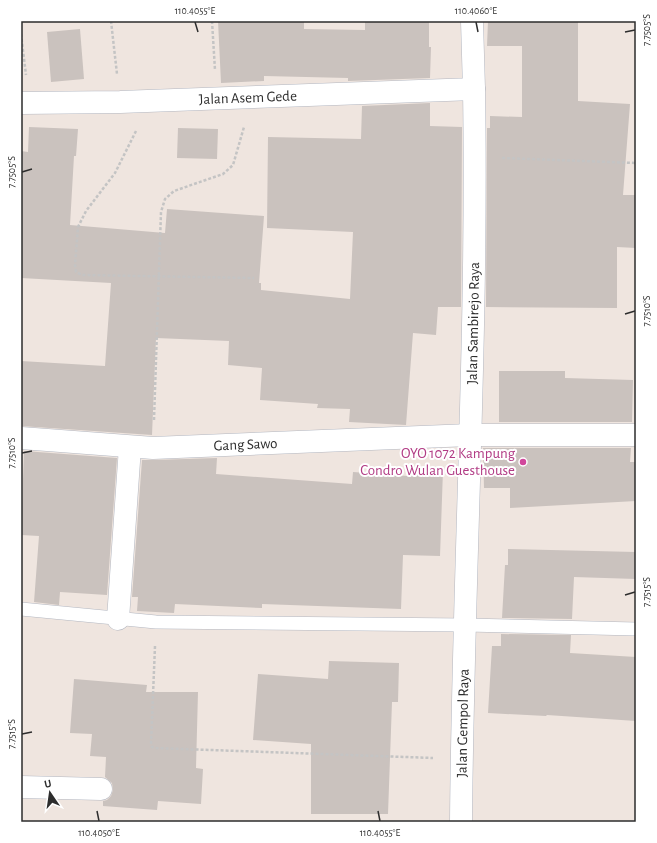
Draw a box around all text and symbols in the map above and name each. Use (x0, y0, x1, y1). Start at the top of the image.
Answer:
text: 110.4055°E (175, 6, 216, 16)
text: 110.4060°E (455, 6, 497, 16)
text: 7.7505°S (642, 14, 652, 46)
street label: Jalan Asem Gede (199, 89, 297, 107)
text: 7.7505°S (7, 156, 17, 188)
street label: Jalan Sambirejo Raya (465, 262, 482, 385)
text: 7.7510°S (642, 295, 652, 327)
street label: Gang Sawo (213, 436, 278, 454)
text: 7.7510°S (7, 437, 17, 469)
place label: OYO 1072 Kampung Condro Wulan Guesthouse (360, 446, 516, 478)
marker: OYO 1072 Kampung Condro Wulan Guesthouse (518, 457, 528, 467)
text: 7.7515°S (642, 577, 652, 607)
street label: Jalan Gempol Raya (455, 668, 472, 778)
text: 7.7515°S (7, 719, 17, 749)
north arrow (30, 773, 70, 813)
text: U (43, 778, 53, 790)
text: 110.4050°E (78, 828, 120, 838)
text: 110.4055°E (360, 828, 401, 838)

